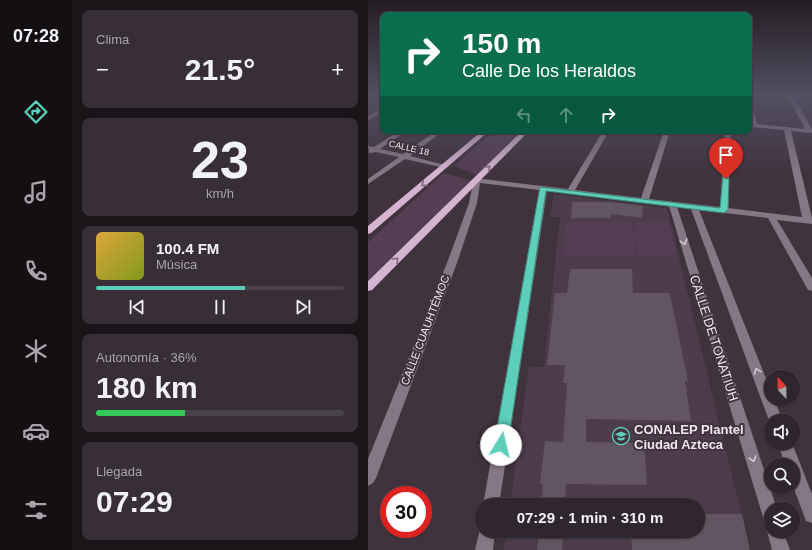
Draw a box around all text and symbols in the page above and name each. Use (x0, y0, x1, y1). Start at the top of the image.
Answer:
text: 07:28 (13, 26, 59, 46)
icon: right (396, 28, 448, 80)
text: 150 m (462, 28, 541, 59)
text: Clima (96, 32, 129, 47)
text: 21.5° (185, 53, 255, 86)
text: − (96, 57, 109, 82)
text: + (331, 57, 344, 82)
text: Calle De los Heraldos (462, 61, 636, 81)
icon: directions (22, 98, 50, 126)
icon: left (513, 104, 535, 126)
icon: ahead (555, 104, 577, 126)
icon: right (597, 104, 619, 126)
text: 23 (191, 131, 249, 189)
pin (709, 138, 743, 179)
street label: CALLE 18 (388, 139, 430, 157)
icon: arrive (715, 144, 737, 166)
one-way arrow (483, 165, 491, 173)
icon: music (22, 178, 50, 206)
one-way arrow (422, 179, 429, 186)
text: km/h (206, 186, 234, 201)
one-way arrow (679, 238, 688, 245)
text: 100.4 FM (156, 240, 219, 257)
icon: phone (22, 257, 50, 285)
text: Música (156, 257, 197, 272)
one-way arrow (391, 257, 399, 264)
street label: CALLE CUAUHTÉMOC (398, 273, 452, 387)
street label: CALLE DE TONATIUH (687, 273, 741, 403)
icon: previous (126, 296, 148, 318)
icon: pause (209, 296, 231, 318)
icon: next (292, 296, 314, 318)
icon: climate (22, 337, 50, 365)
text: Autonomía · 36% (96, 350, 196, 365)
one-way arrow (754, 368, 762, 375)
north arrow (764, 370, 800, 406)
map controls (764, 370, 800, 538)
text: 180 km (96, 371, 198, 404)
button: sound (764, 414, 800, 450)
icon: car (22, 417, 50, 445)
place label: CONALEP Plantel Ciudad Azteca (634, 422, 744, 452)
position arrow (480, 424, 522, 466)
school or university icon: CONALEP Plantel Ciudad Azteca (611, 426, 631, 446)
one-way arrow (748, 455, 757, 462)
button: search (764, 458, 800, 494)
text: Llegada (96, 464, 142, 479)
text: 07:29 (96, 485, 173, 518)
speed limit sign: 30 (380, 486, 432, 538)
icon: filters (22, 496, 50, 524)
button: layers (764, 502, 800, 538)
text: 07:29 · 1 min · 310 m (517, 509, 663, 526)

